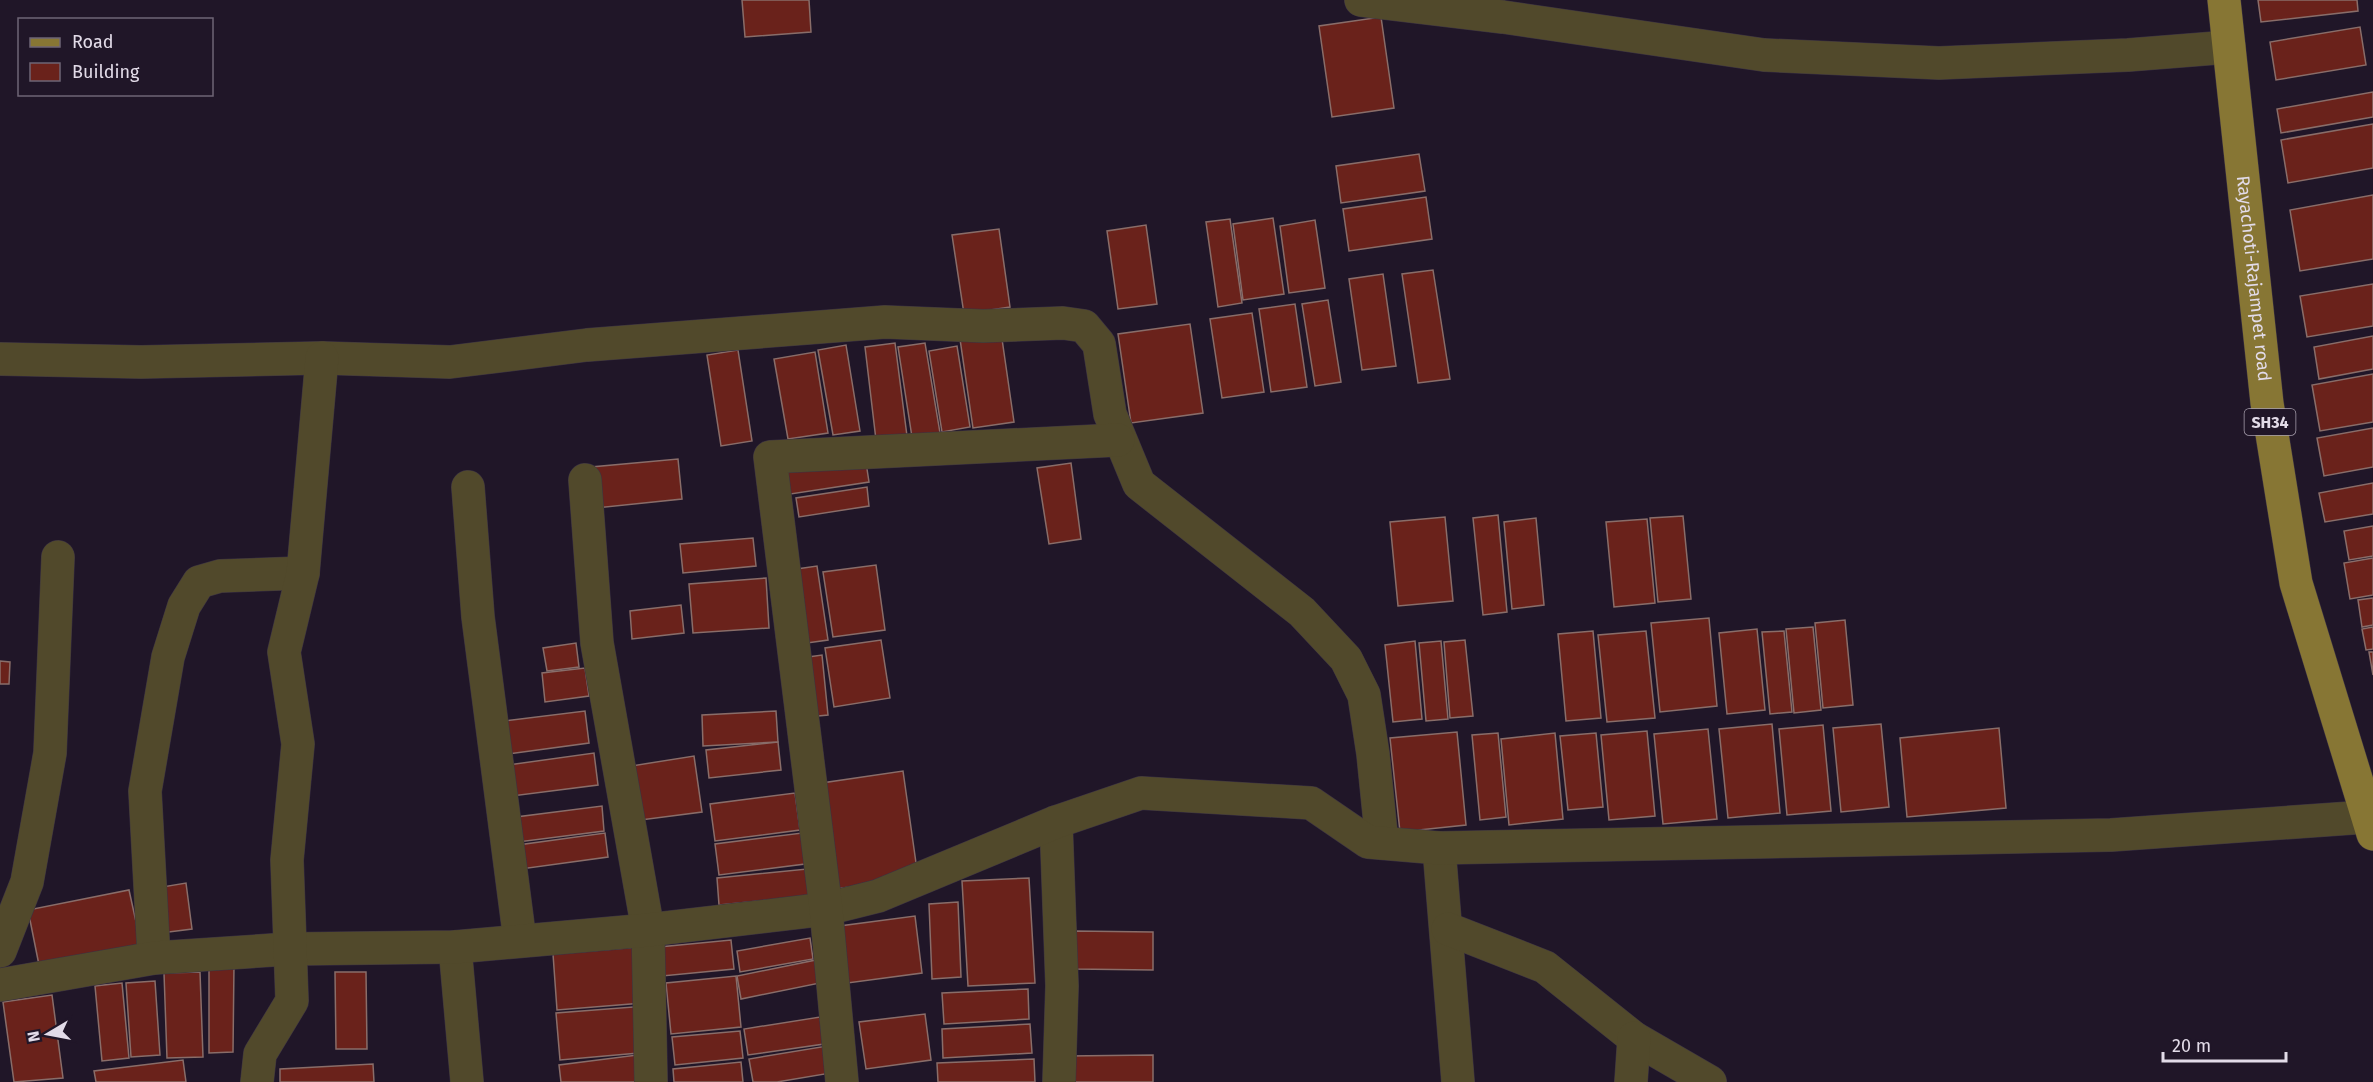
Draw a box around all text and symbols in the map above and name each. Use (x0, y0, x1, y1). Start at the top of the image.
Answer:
legend (18, 18, 213, 96)
text: Road (72, 31, 114, 53)
text: Building (72, 61, 140, 83)
street label: Rayachoti-Rajampet road (2232, 174, 2276, 382)
road number: SH34 (2244, 409, 2296, 435)
north arrow (18, 1004, 78, 1064)
scale bar (2163, 1025, 2286, 1063)
text: N (23, 1030, 44, 1043)
text: 20 m (2172, 1035, 2211, 1057)

